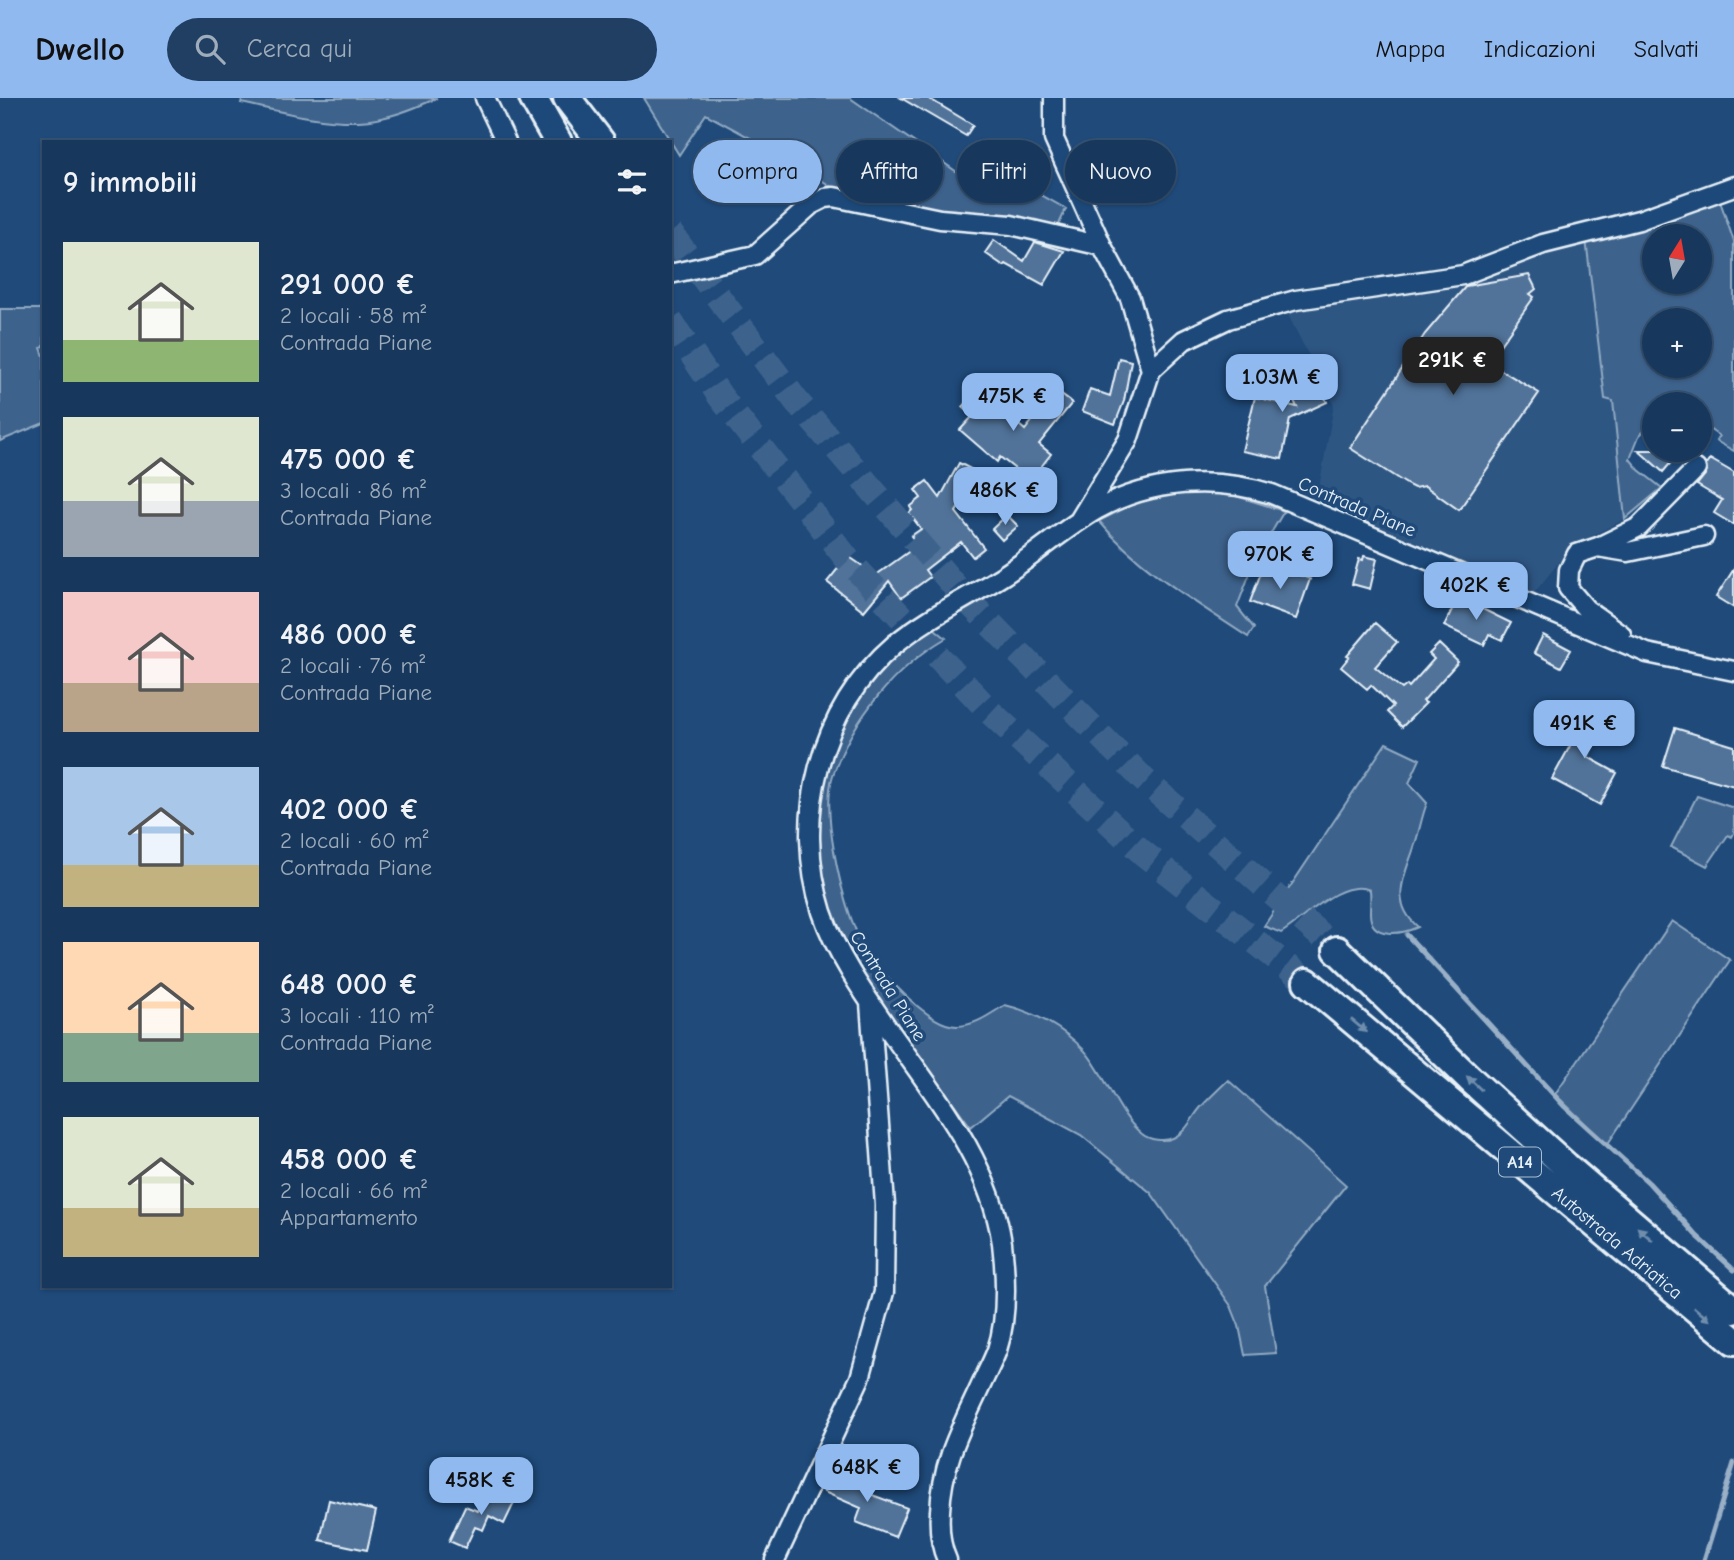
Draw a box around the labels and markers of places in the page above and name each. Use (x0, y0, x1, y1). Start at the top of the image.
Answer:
pin: 291K € (1396, 338, 1510, 397)
pin: 1.03M € (1217, 354, 1347, 414)
pin: 475K € (956, 374, 1070, 433)
pin: 486K € (948, 468, 1062, 527)
pin: 970K € (1223, 532, 1337, 591)
pin: 402K € (1419, 562, 1533, 622)
pin: 491K € (1527, 700, 1641, 760)
pin: 648K € (810, 1444, 924, 1504)
pin: 458K € (424, 1458, 538, 1517)

